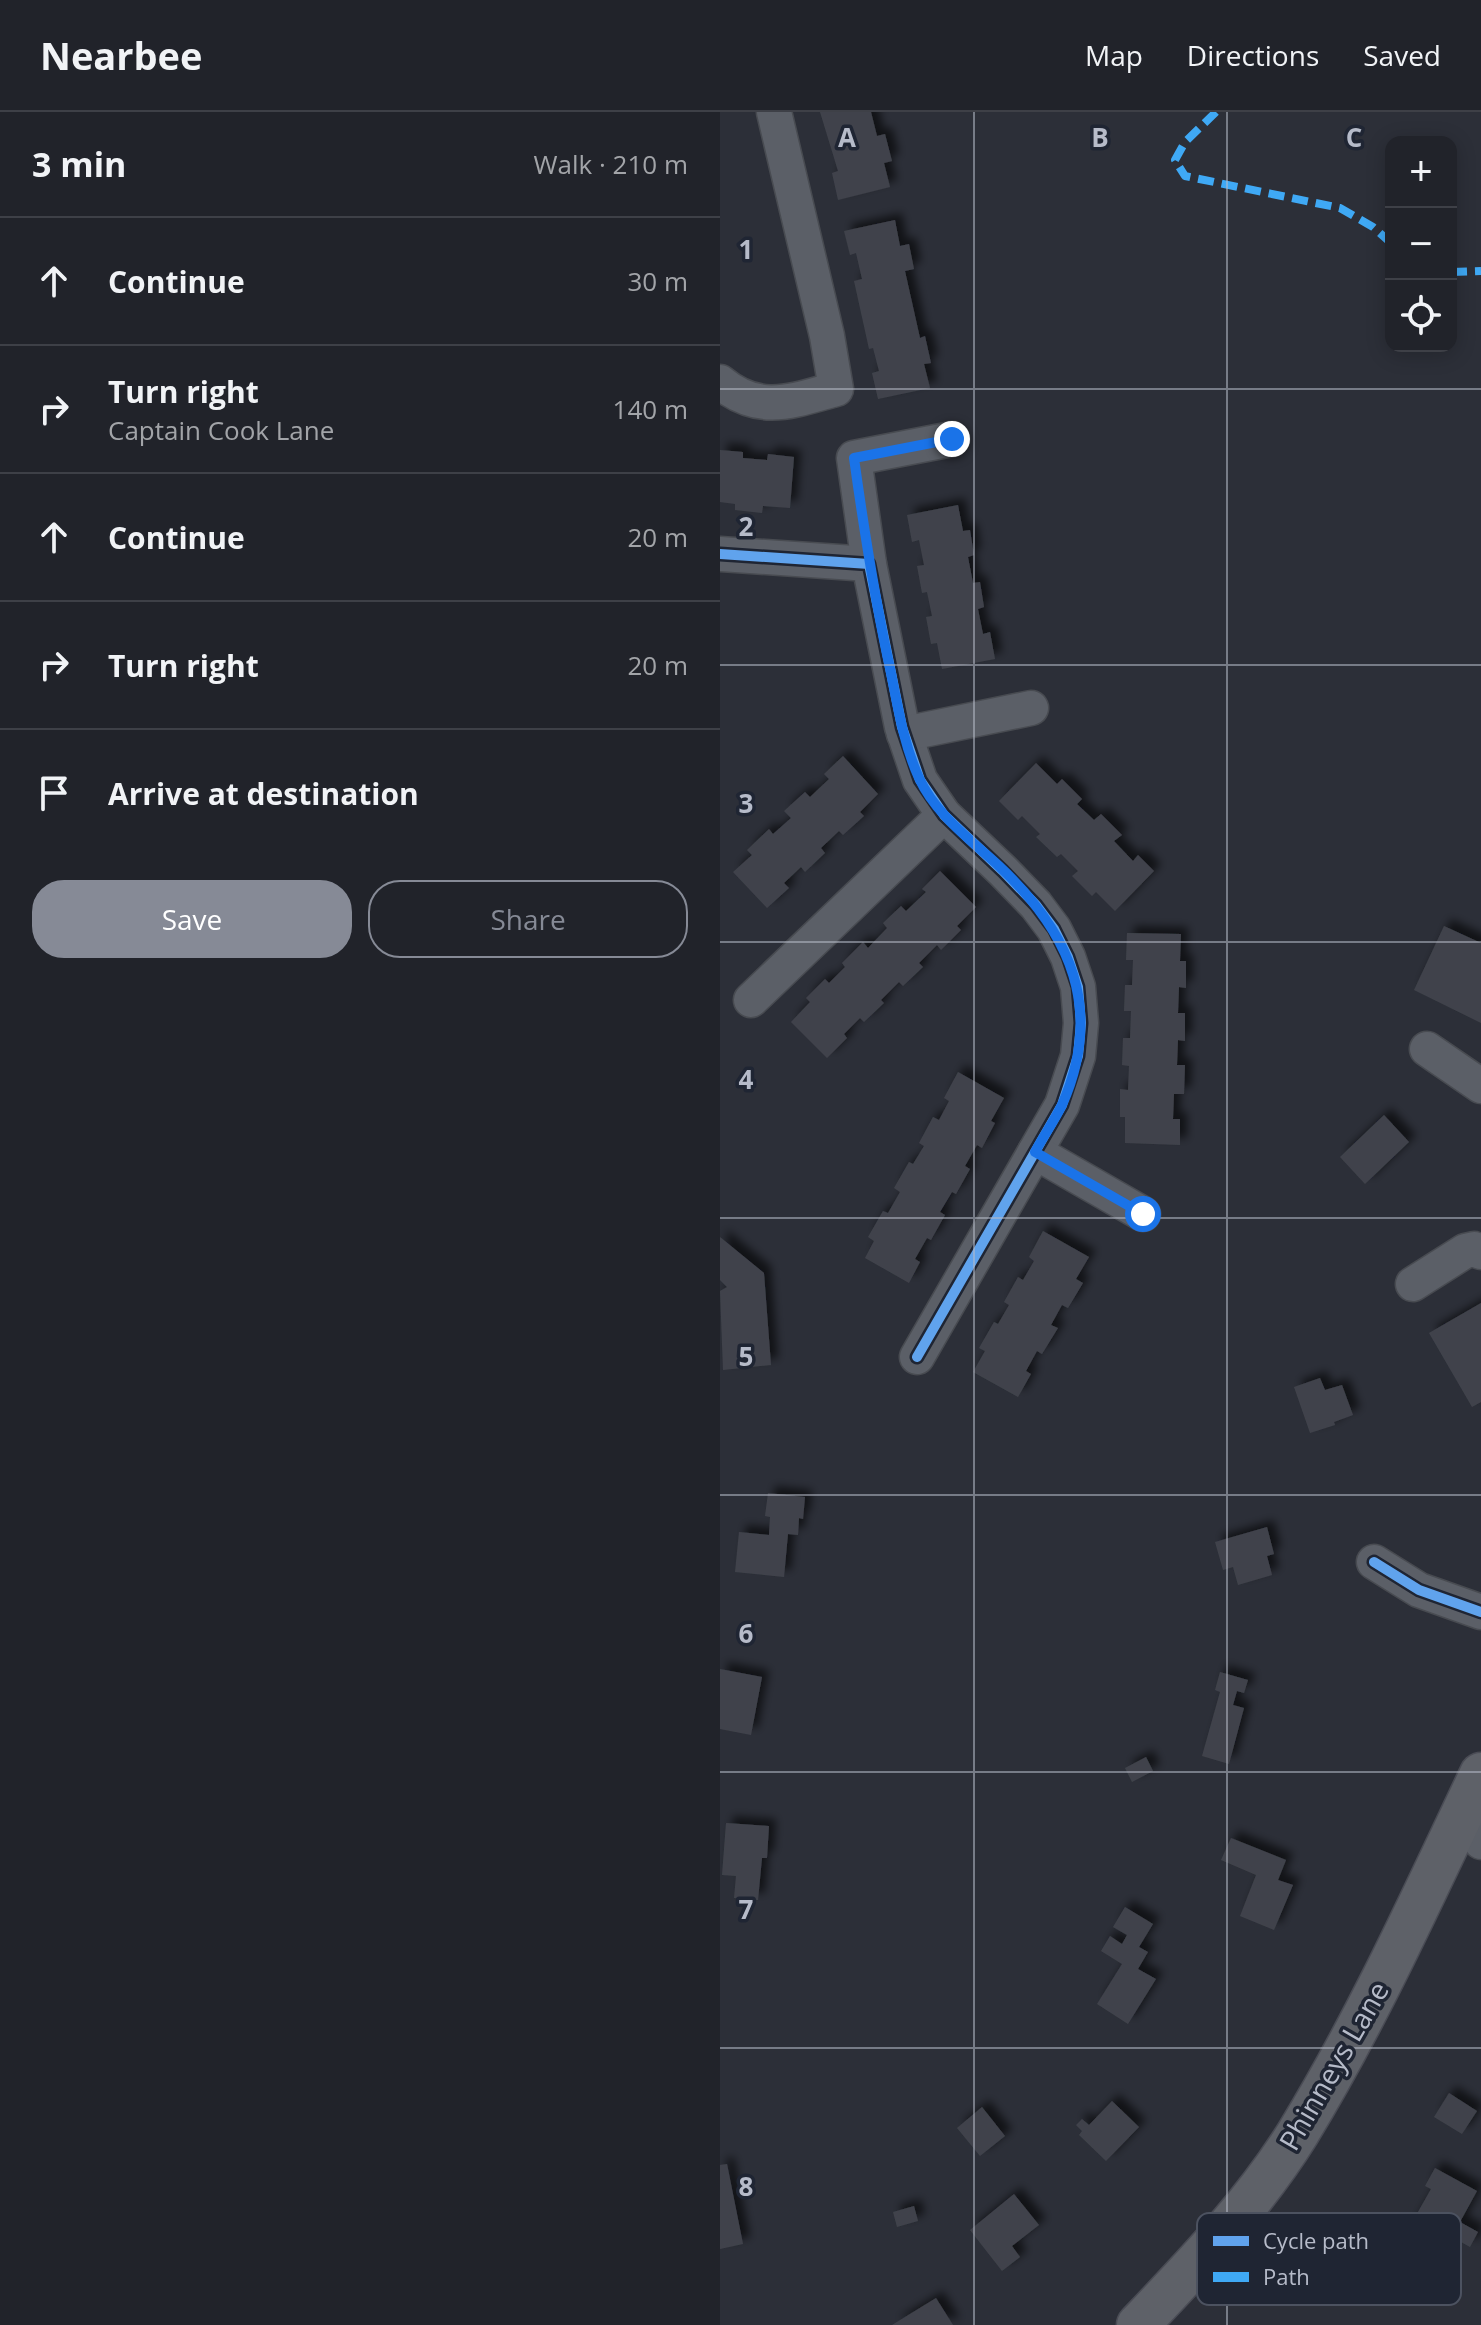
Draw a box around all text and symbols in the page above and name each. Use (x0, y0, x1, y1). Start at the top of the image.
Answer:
text: Nearbee (40, 29, 203, 81)
text: Map (1085, 36, 1143, 74)
text: Directions (1187, 36, 1319, 74)
text: Saved (1363, 36, 1441, 74)
text: A (838, 119, 856, 155)
text: B (1091, 119, 1109, 155)
text: C (1346, 119, 1362, 155)
map controls (1385, 136, 1457, 352)
button: + (1385, 136, 1457, 208)
text: 3 min (32, 141, 126, 187)
text: Walk · 210 m (534, 146, 688, 182)
button: − (1385, 208, 1457, 280)
text: 1 (739, 231, 753, 267)
icon: ahead (32, 259, 76, 303)
text: Continue (108, 261, 245, 302)
text: 30 m (627, 263, 688, 299)
button: locate (1385, 280, 1457, 352)
text: Turn right (108, 371, 259, 412)
icon: right (32, 387, 76, 431)
text: 140 m (613, 391, 688, 427)
text: Captain Cook Lane (108, 412, 334, 448)
route end (934, 421, 970, 457)
text: 2 (739, 508, 754, 544)
icon: ahead (32, 515, 76, 559)
text: Continue (108, 517, 245, 558)
text: 20 m (627, 519, 688, 555)
icon: right (32, 643, 76, 687)
text: Turn right (108, 645, 259, 686)
text: 20 m (627, 647, 688, 683)
icon: arrive (32, 771, 76, 815)
text: Arrive at destination (108, 773, 419, 814)
text: 3 (739, 785, 753, 821)
button: Save (32, 880, 352, 958)
button: Share (368, 880, 688, 958)
text: 4 (739, 1061, 754, 1097)
route start (1125, 1196, 1161, 1232)
text: 5 (739, 1338, 753, 1374)
text: 6 (739, 1615, 754, 1651)
text: 7 (739, 1891, 754, 1927)
street label: Phinneys Lane (1269, 1974, 1397, 2157)
text: 8 (739, 2168, 753, 2204)
legend (1197, 2213, 1461, 2305)
text: Cycle path (1263, 2225, 1369, 2255)
text: Path (1263, 2261, 1310, 2291)

